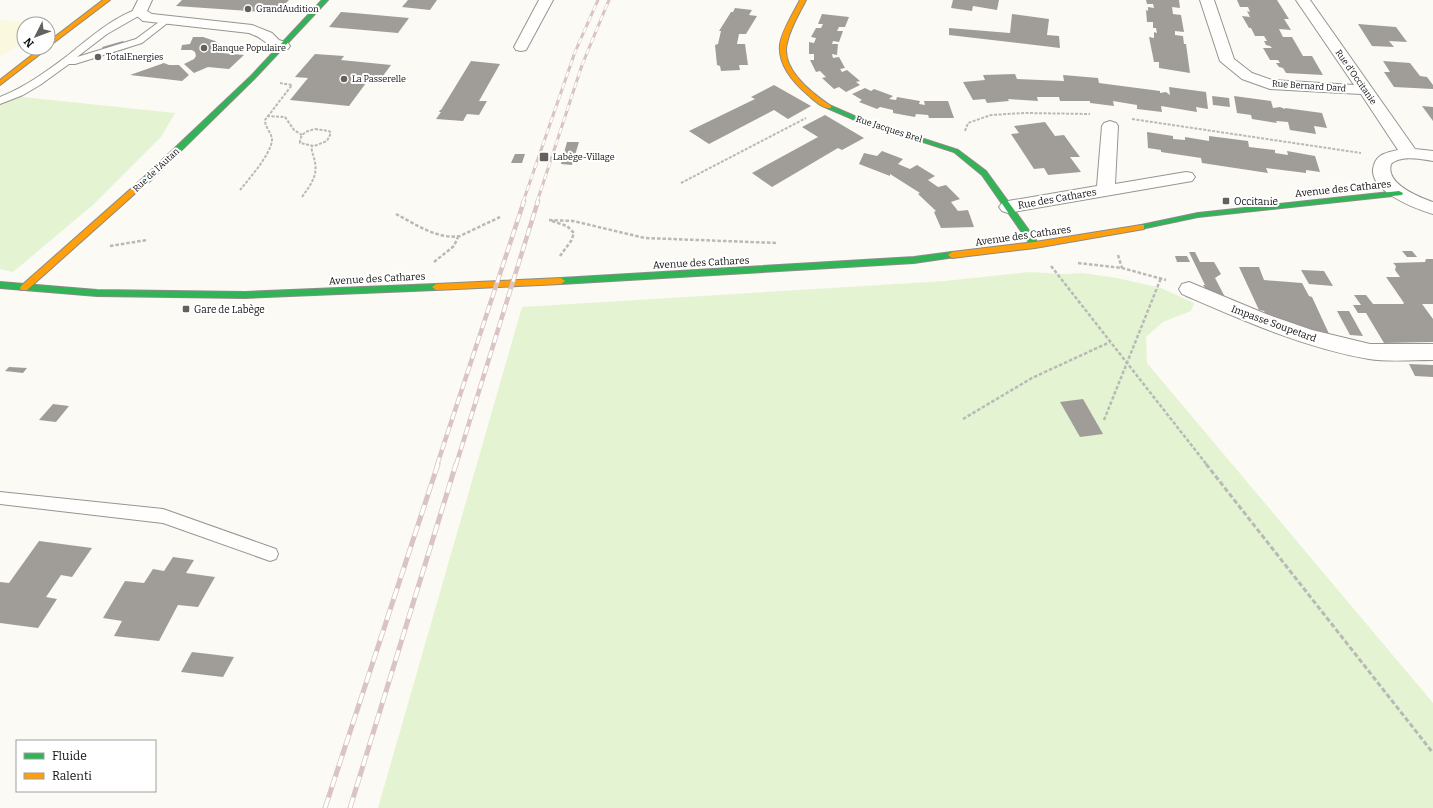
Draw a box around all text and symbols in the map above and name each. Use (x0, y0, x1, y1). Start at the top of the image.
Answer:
marker: GrandAudition (243, 4, 253, 14)
place label: GrandAudition (256, 4, 319, 14)
north arrow (16, 16, 56, 56)
text: N (21, 34, 37, 50)
marker: Banque Populaire (199, 43, 209, 53)
place label: Banque Populaire (212, 43, 286, 53)
street label: Rue d'Occitanie (1333, 48, 1379, 106)
marker: TotalEnergies (93, 52, 103, 62)
place label: TotalEnergies (106, 52, 163, 62)
marker: La Passerelle (339, 74, 349, 84)
place label: La Passerelle (352, 74, 406, 84)
street label: Rue Bernard Dard (1272, 78, 1347, 94)
street label: Rue Jacques Brel (855, 114, 924, 145)
street label: Rue de l'Autan (131, 146, 181, 194)
marker: Labège-Village (538, 151, 550, 163)
place label: Labège-Village (553, 152, 615, 162)
street label: Avenue des Cathares (1294, 178, 1392, 200)
street label: Rue des Cathares (1017, 186, 1098, 212)
marker: Occitanie (1221, 196, 1231, 206)
place label: Occitanie (1234, 196, 1278, 208)
street label: Avenue des Cathares (974, 223, 1072, 249)
street label: Avenue des Cathares (652, 254, 750, 272)
street label: Avenue des Cathares (328, 270, 426, 288)
street label: Impasse Soupetard (1229, 303, 1318, 345)
marker: Gare de Labège (181, 304, 191, 314)
place label: Gare de Labège (194, 304, 265, 316)
legend (16, 740, 156, 792)
text: Fluide (52, 749, 87, 763)
text: Ralenti (52, 769, 92, 783)

